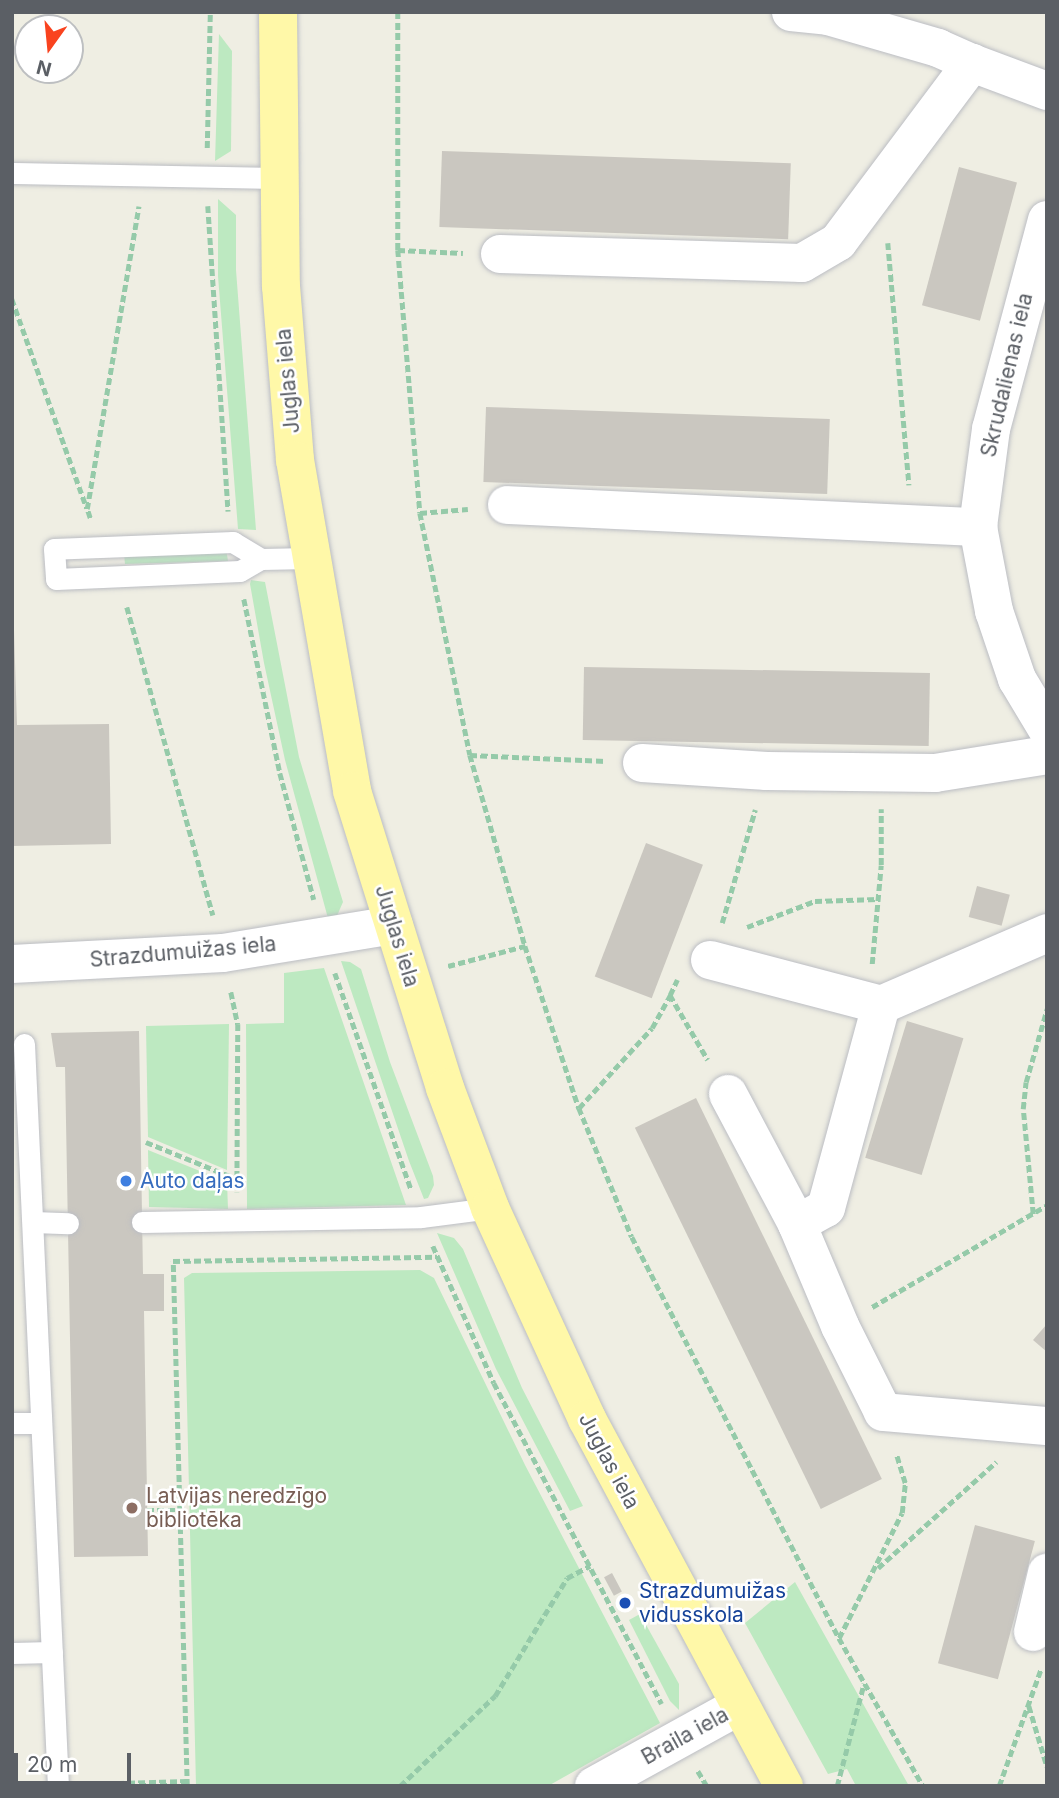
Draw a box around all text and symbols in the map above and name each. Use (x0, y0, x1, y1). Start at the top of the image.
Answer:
north arrow (14, 14, 84, 84)
text: N (34, 55, 54, 81)
street label: Skrudalienas iela (976, 290, 1038, 460)
street label: Juglas iela (271, 327, 305, 435)
street label: Juglas iela (370, 882, 424, 990)
street label: Strazdumuižas iela (89, 931, 277, 973)
place label: Auto daļas (140, 1168, 245, 1194)
marker: Auto daļas (118, 1173, 134, 1189)
street label: Juglas iela (573, 1409, 645, 1513)
place label: Latvijas neredzīgo bibliotēka (146, 1483, 327, 1533)
marker: Latvijas neredzīgo bibliotēka (124, 1500, 140, 1516)
place label: Strazdumuižas vidusskola (639, 1578, 786, 1628)
marker: Strazdumuižas vidusskola (617, 1595, 633, 1611)
street label: Braila iela (637, 1702, 733, 1770)
scale bar (18, 1738, 135, 1782)
text: 20 m (27, 1752, 77, 1777)

